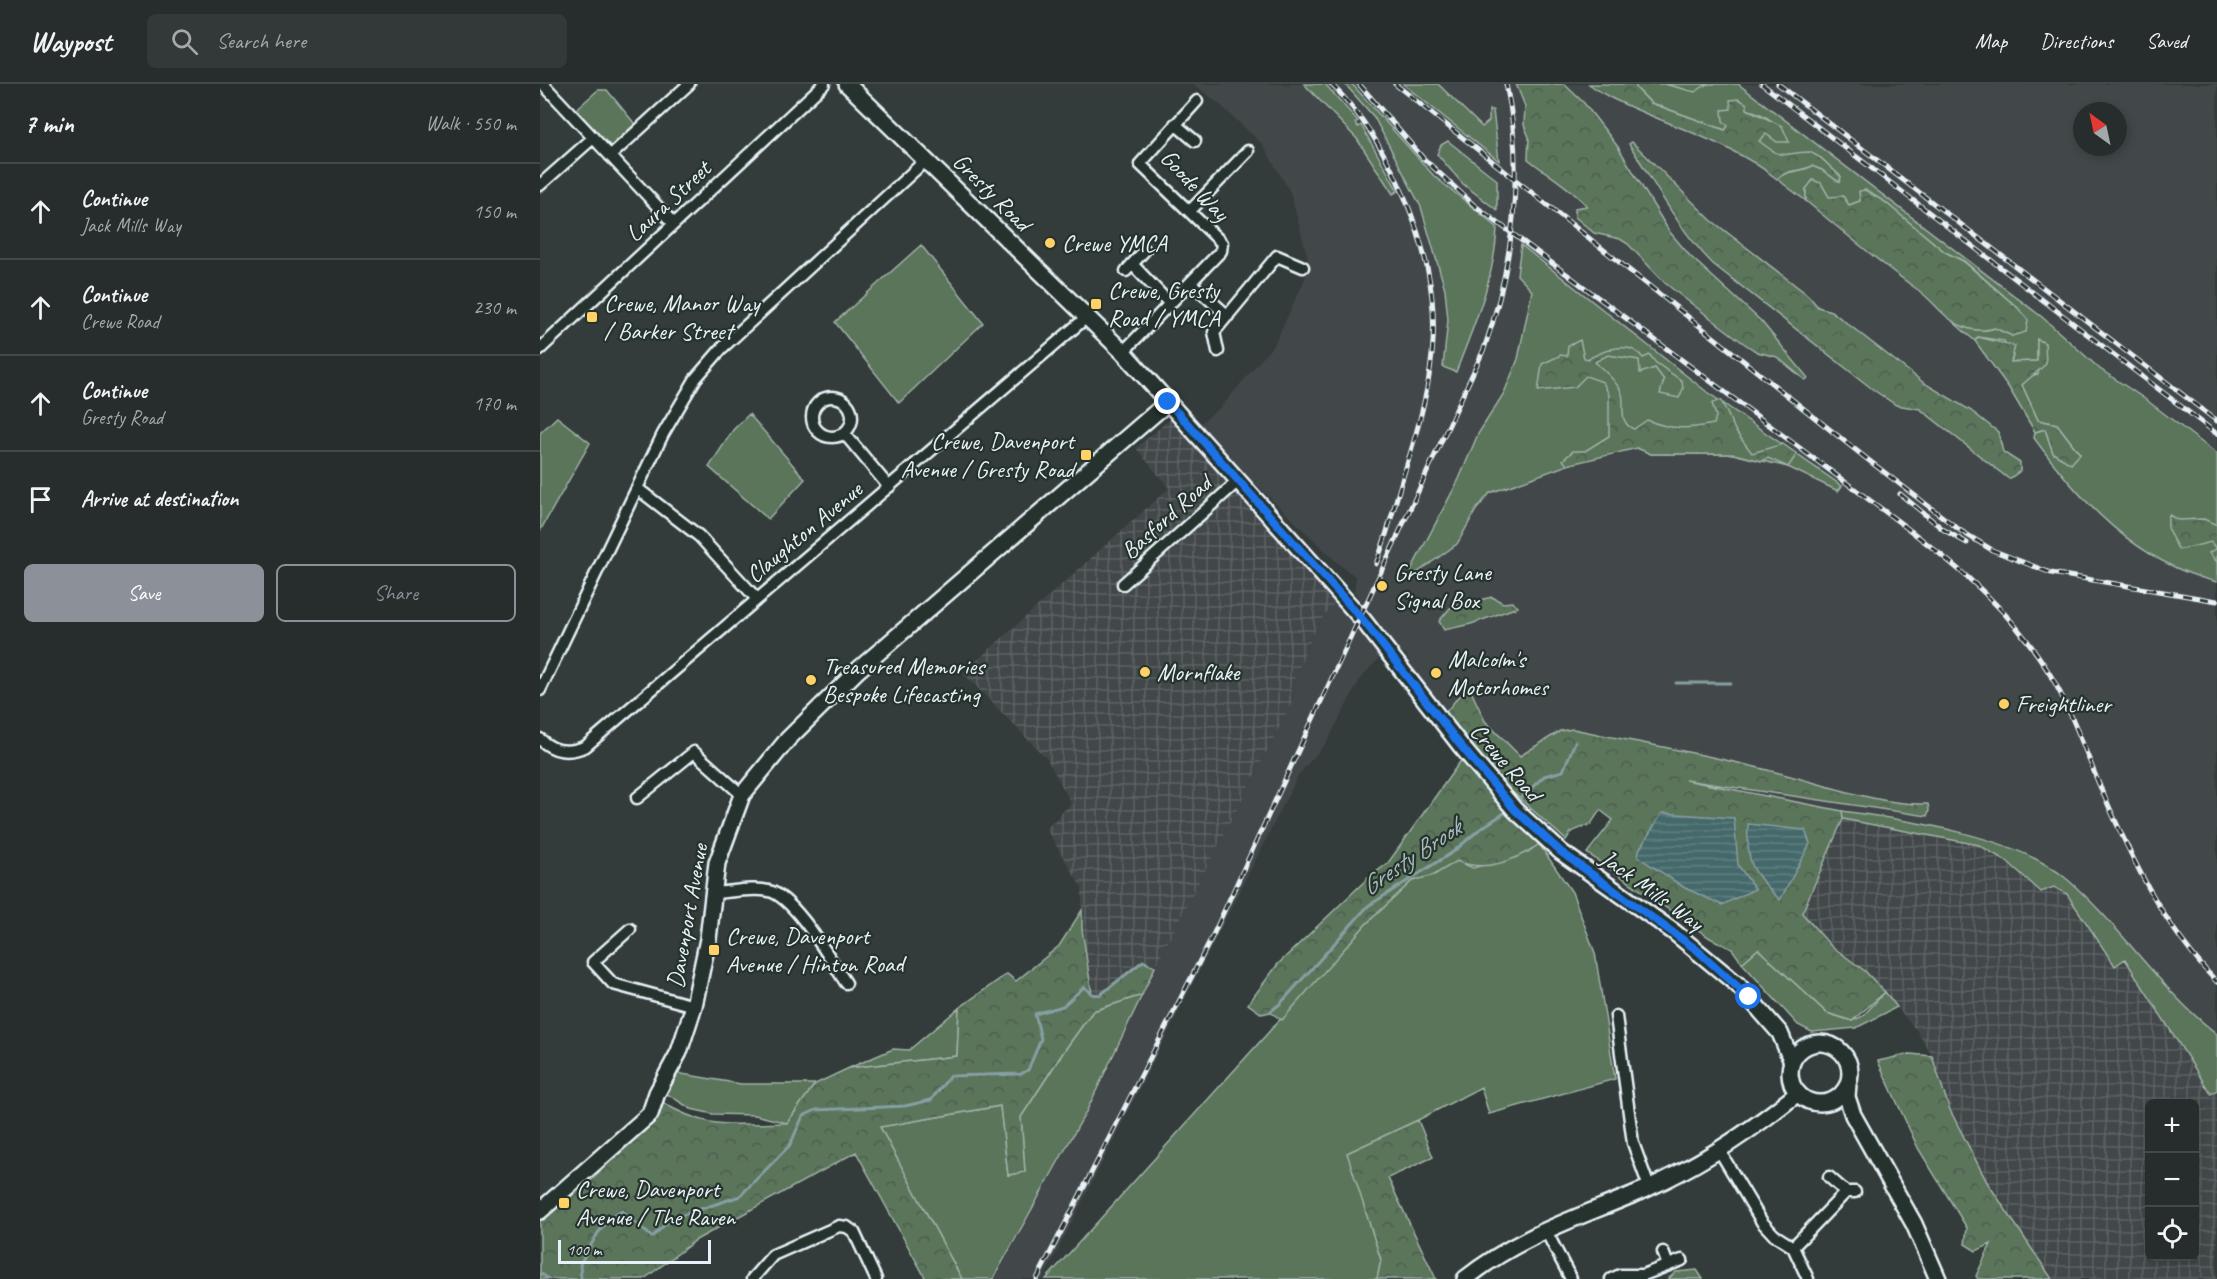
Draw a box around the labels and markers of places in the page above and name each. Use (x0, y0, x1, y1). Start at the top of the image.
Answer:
place label: Crewe YMCA (1062, 228, 1168, 258)
marker: Crewe YMCA (1043, 236, 1057, 250)
place label: Crewe, Gresty Road / YMCA (1108, 275, 1221, 333)
place label: Crewe, Manor Way / Barker Street (604, 288, 761, 346)
marker: Crewe, Gresty Road / YMCA (1089, 297, 1103, 311)
marker: Crewe, Manor Way / Barker Street (585, 310, 599, 324)
place label: Crewe, Davenport Avenue / Gresty Road (901, 426, 1078, 484)
marker: Crewe, Davenport Avenue / Gresty Road (1079, 448, 1093, 462)
place label: Gresty Lane Signal Box (1394, 557, 1493, 615)
marker: Gresty Lane Signal Box (1375, 579, 1389, 593)
place label: Malcolm's Motorhomes (1448, 644, 1549, 702)
place label: Treasured Memories Bespoke Lifecasting (823, 651, 987, 709)
place label: Mornflake (1157, 657, 1242, 687)
marker: Mornflake (1138, 665, 1152, 679)
marker: Malcolm's Motorhomes (1429, 666, 1443, 680)
marker: Treasured Memories Bespoke Lifecasting (804, 673, 818, 687)
place label: Freightliner (2016, 689, 2113, 719)
marker: Freightliner (1997, 697, 2011, 711)
place label: Crewe, Davenport Avenue / Hinton Road (726, 921, 907, 979)
marker: Crewe, Davenport Avenue / Hinton Road (707, 943, 721, 957)
place label: Crewe, Davenport Avenue / The Raven (576, 1174, 736, 1232)
marker: Crewe, Davenport Avenue / The Raven (557, 1196, 571, 1210)

